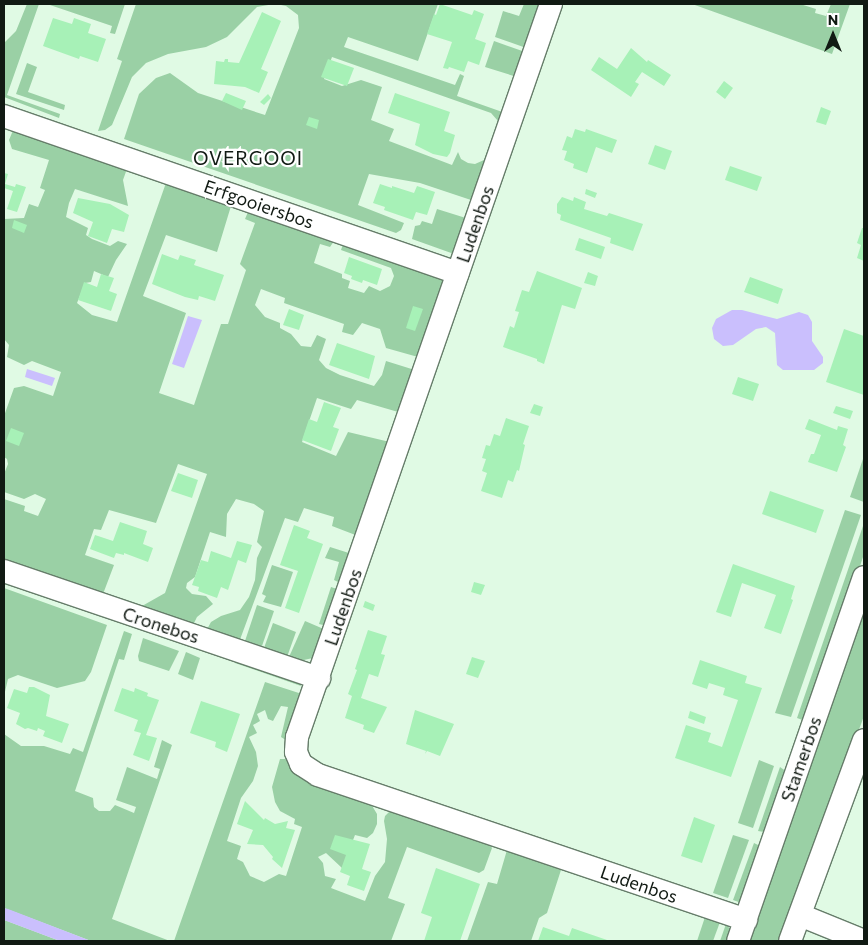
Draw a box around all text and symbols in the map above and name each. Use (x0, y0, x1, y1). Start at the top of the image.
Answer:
north arrow (808, 10, 858, 60)
text: N (828, 11, 838, 28)
district label: OVERGOOI (192, 147, 304, 169)
street label: Erfgooiersbos (201, 175, 317, 233)
street label: Ludenbos (452, 183, 498, 265)
street label: Ludenbos (320, 566, 366, 648)
street label: Cronebos (120, 602, 202, 648)
street label: Stamerbos (776, 713, 826, 805)
street label: Ludenbos (598, 861, 680, 907)

